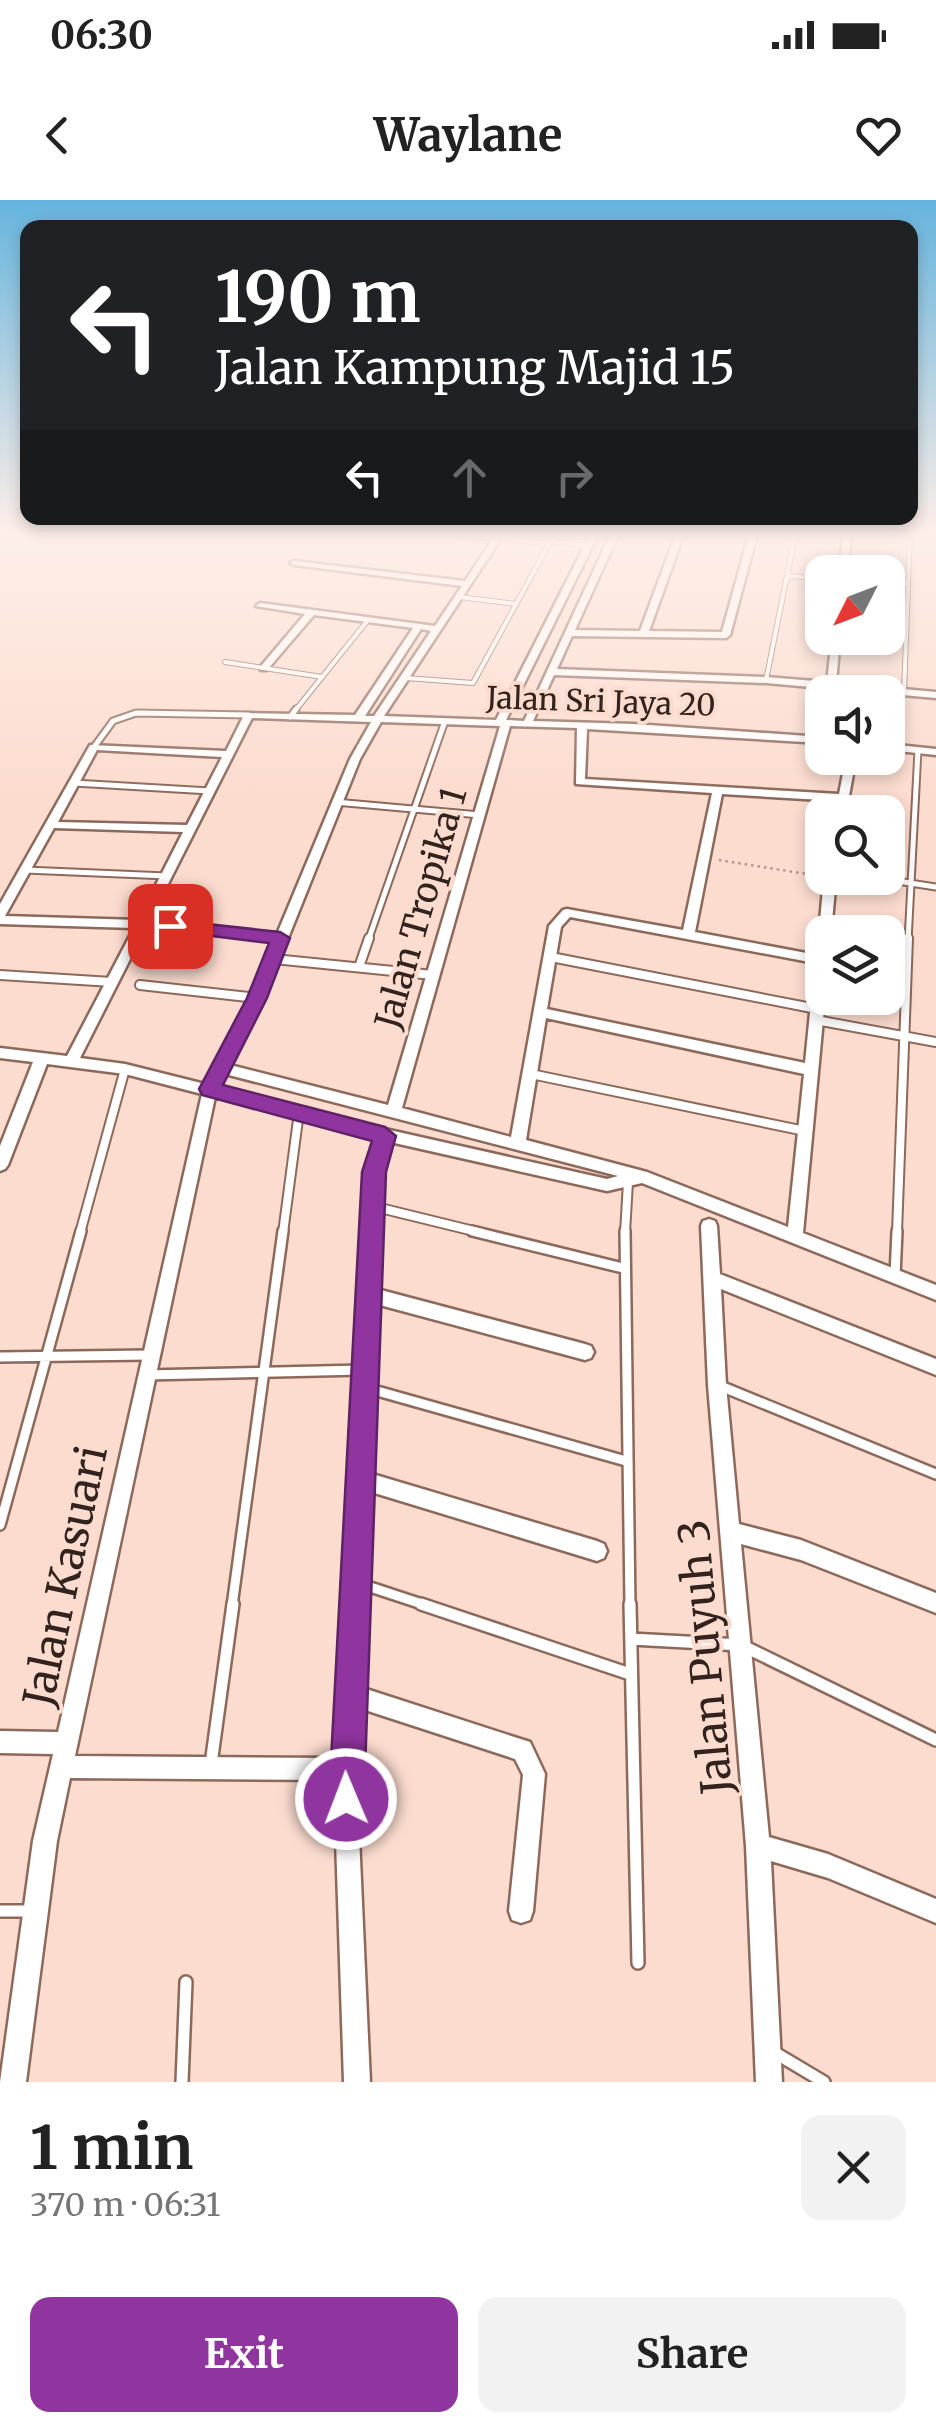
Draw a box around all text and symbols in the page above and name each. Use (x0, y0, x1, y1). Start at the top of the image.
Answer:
text: 06:30 (50, 12, 153, 59)
text: Waylane (374, 107, 562, 163)
icon: back (30, 108, 85, 163)
icon: heart (851, 108, 906, 163)
text: 190 m (215, 253, 421, 341)
icon: left (50, 260, 180, 390)
text: Jalan Kampung Majid 15 (215, 340, 735, 396)
icon: left (337, 450, 392, 505)
icon: ahead (442, 450, 497, 505)
icon: right (547, 450, 602, 505)
north arrow (805, 555, 905, 655)
map controls (805, 555, 905, 1015)
button: sound (805, 675, 905, 775)
street label: Jalan Sri Jaya 20 (485, 678, 716, 724)
street label: Jalan Tropika 1 (365, 782, 476, 1035)
button: search (805, 795, 905, 895)
pin (128, 884, 213, 969)
icon: arrive (143, 899, 198, 954)
button: layers (805, 915, 905, 1015)
street label: Jalan Kasuari (12, 1441, 118, 1712)
street label: Jalan Puyuh 3 (667, 1517, 743, 1798)
position arrow (294, 1747, 398, 1851)
text: 1 min (30, 2110, 193, 2185)
button: close (801, 2115, 906, 2220)
text: 370 m · 06:31 (30, 2185, 221, 2225)
button: Exit (30, 2297, 458, 2412)
button: Share (478, 2297, 906, 2412)

